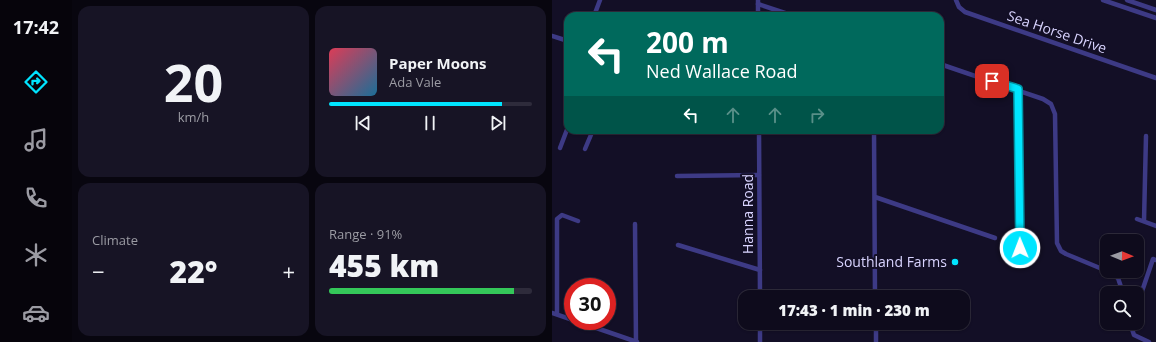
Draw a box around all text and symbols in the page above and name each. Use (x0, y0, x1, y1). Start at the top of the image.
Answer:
street label: Sea Horse Drive (1005, 6, 1109, 57)
text: 17:42 (13, 15, 59, 39)
text: 200 m (646, 23, 729, 61)
icon: left (580, 28, 632, 80)
text: 20 (164, 46, 223, 117)
text: Paper Moons (389, 53, 487, 73)
text: Ned Wallace Road (646, 59, 797, 83)
pin (975, 64, 1009, 98)
icon: directions (22, 68, 50, 96)
icon: arrive (981, 70, 1003, 92)
text: Ada Vale (389, 73, 441, 91)
icon: left (680, 104, 702, 126)
icon: ahead (722, 104, 744, 126)
icon: ahead (764, 104, 786, 126)
icon: right (806, 104, 828, 126)
text: km/h (178, 108, 209, 126)
icon: previous (352, 112, 374, 134)
icon: pause (419, 112, 441, 134)
icon: next (487, 112, 509, 134)
icon: music (22, 126, 50, 154)
street label: Hanna Road (738, 174, 757, 254)
icon: phone (22, 184, 50, 212)
text: Range · 91% (329, 225, 402, 243)
position arrow (999, 227, 1041, 269)
text: Climate (92, 231, 138, 249)
north arrow (1100, 234, 1144, 278)
map controls (1100, 234, 1144, 330)
icon: climate (22, 241, 50, 269)
text: 455 km (329, 245, 439, 286)
text: 22° (170, 251, 217, 292)
place label: Southland Farms (836, 252, 947, 271)
text: − (92, 256, 105, 286)
text: + (282, 256, 295, 286)
marker: Southland Farms (950, 257, 960, 267)
speed limit sign: 30 (564, 278, 616, 330)
button: search (1100, 286, 1144, 330)
icon: car (22, 299, 50, 327)
text: 17:43 · 1 min · 230 m (778, 300, 930, 320)

